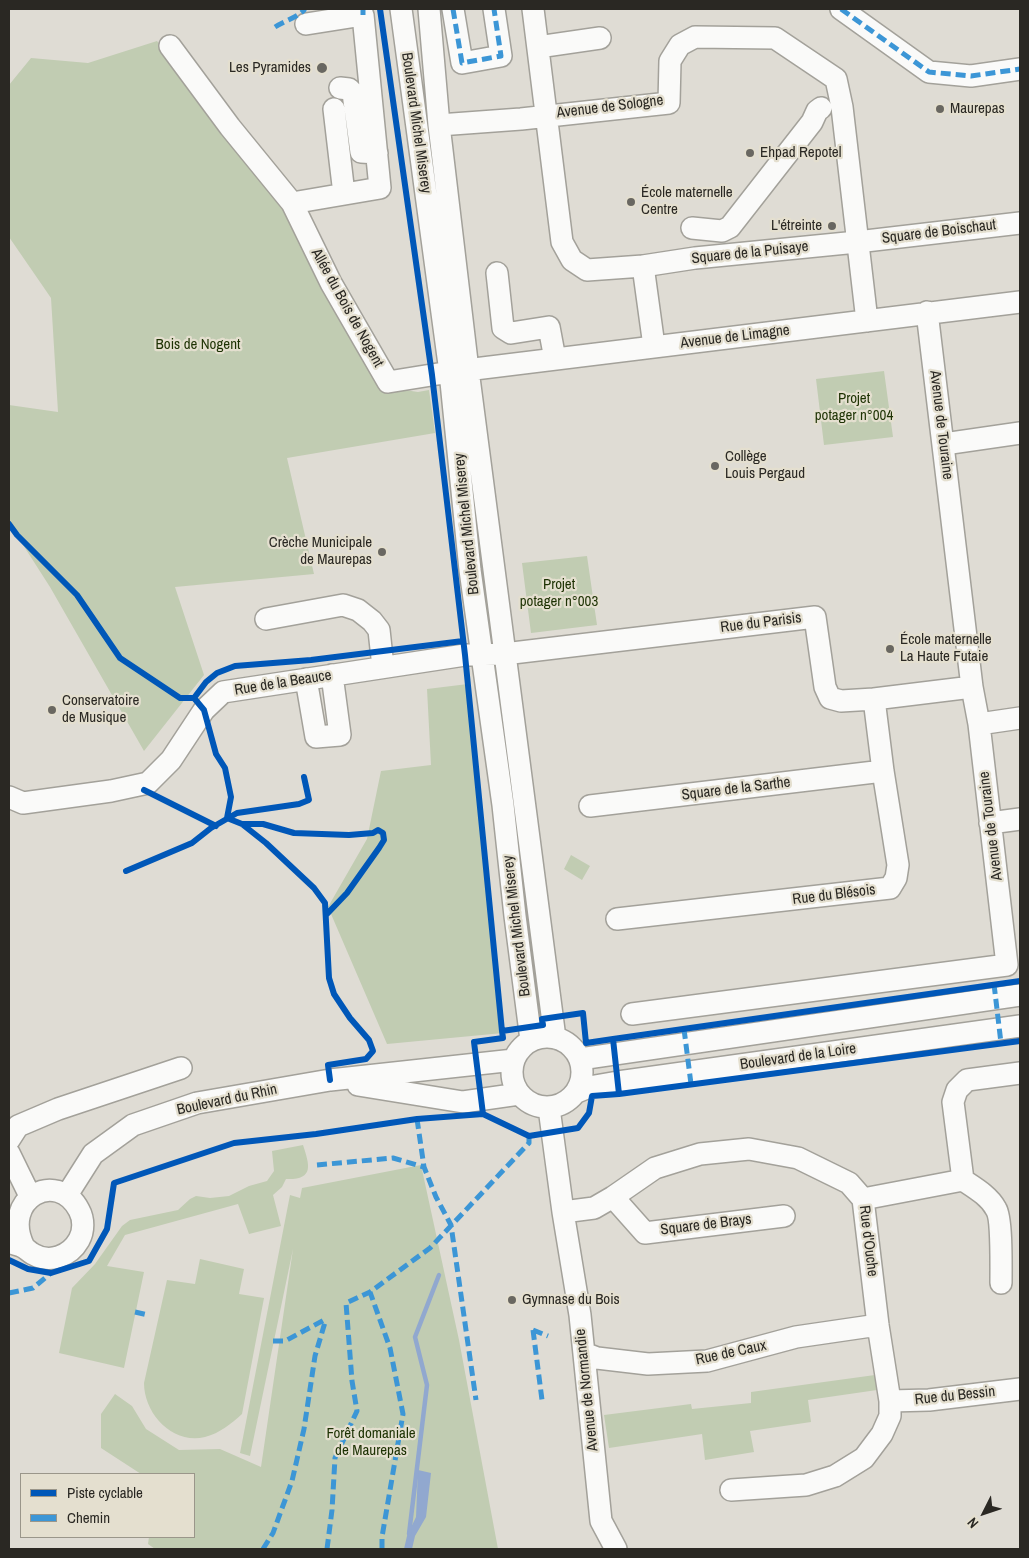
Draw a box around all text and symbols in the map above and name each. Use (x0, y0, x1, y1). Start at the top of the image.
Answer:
street label: Boulevard Michel Miserey (397, 51, 435, 195)
place label: Les Pyramides (229, 59, 311, 77)
marker: Les Pyramides (315, 61, 329, 75)
street label: Avenue de Sologne (556, 92, 664, 122)
place label: Maurepas (950, 100, 1005, 118)
marker: Maurepas (934, 103, 946, 115)
place label: Ehpad Repotel (760, 144, 841, 162)
marker: Ehpad Repotel (744, 147, 756, 159)
place label: École maternelle Centre (641, 184, 733, 219)
marker: École maternelle Centre (625, 196, 637, 208)
street label: Square de Boischaut (881, 216, 997, 248)
place label: L'étreinte (771, 217, 822, 235)
marker: L'étreinte (826, 220, 838, 232)
street label: Square de la Puisaye (691, 238, 809, 268)
street label: Allée du Bois de Nogent (307, 246, 387, 370)
street label: Avenue de Limagne (679, 321, 791, 353)
park label: Bois de Nogent (156, 336, 240, 354)
street label: Avenue de Touraine (925, 369, 957, 481)
park label: Projet potager n°004 (815, 390, 893, 425)
place label: Collège Louis Pergaud (725, 448, 805, 483)
street label: Boulevard Michel Miserey (451, 452, 483, 596)
marker: Collège Louis Pergaud (709, 460, 721, 472)
place label: Crèche Municipale de Maurepas (269, 534, 372, 569)
marker: Crèche Municipale de Maurepas (376, 546, 388, 558)
park label: Projet potager n°003 (520, 576, 598, 611)
street label: Rue du Parisis (720, 609, 802, 637)
place label: École maternelle La Haute Futaie (900, 631, 992, 666)
marker: École maternelle La Haute Futaie (884, 643, 896, 655)
street label: Rue de la Beauce (233, 666, 333, 700)
place label: Conservatoire de Musique (62, 692, 139, 727)
marker: Conservatoire de Musique (46, 704, 58, 716)
street label: Avenue de Touraine (975, 770, 1007, 882)
street label: Square de la Sarthe (681, 773, 791, 805)
street label: Boulevard Michel Miserey (499, 854, 535, 998)
street label: Rue du Blésois (792, 881, 876, 909)
street label: Boulevard de la Loire (739, 1040, 857, 1074)
street label: Boulevard du Rhin (175, 1081, 279, 1119)
street label: Rue d'Ouche (855, 1204, 881, 1278)
street label: Square de Brays (659, 1210, 753, 1240)
place label: Gymnase du Bois (522, 1291, 620, 1309)
marker: Gymnase du Bois (506, 1294, 518, 1306)
street label: Avenue de Normandie (572, 1328, 602, 1452)
street label: Rue de Caux (694, 1337, 768, 1369)
street label: Rue du Bessin (914, 1383, 996, 1409)
park label: Forêt domaniale de Maurepas (327, 1425, 415, 1460)
legend (20, 1473, 195, 1538)
text: Piste cyclable (67, 1482, 143, 1503)
north arrow (959, 1488, 1009, 1538)
text: Chemin (67, 1507, 110, 1528)
text: N (963, 1514, 982, 1532)

